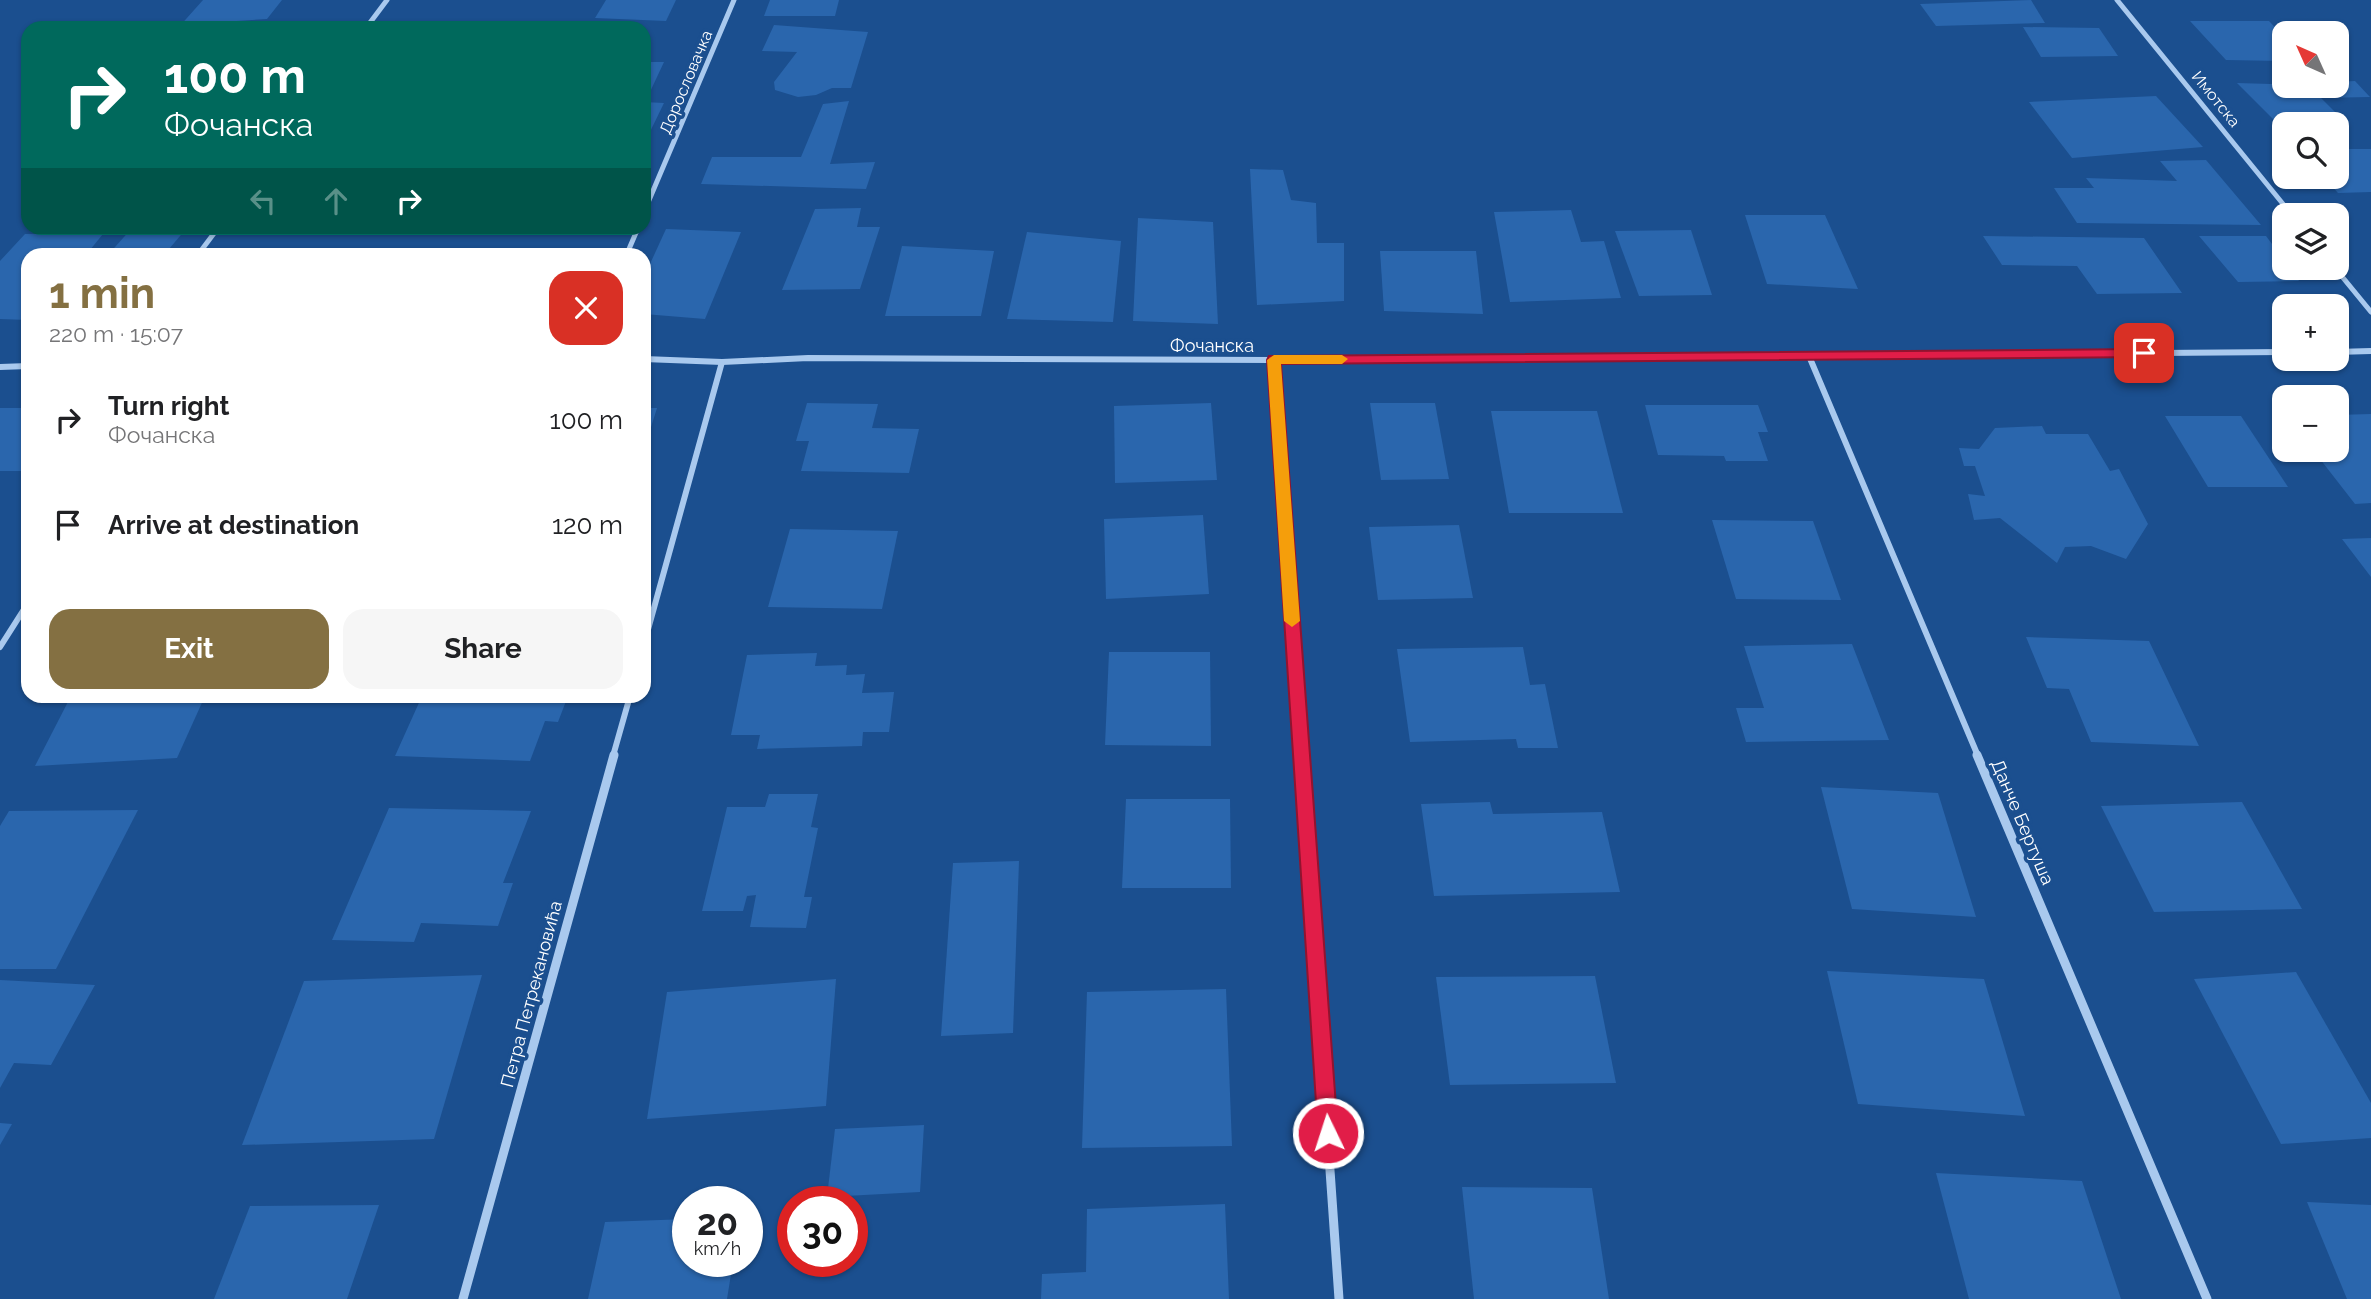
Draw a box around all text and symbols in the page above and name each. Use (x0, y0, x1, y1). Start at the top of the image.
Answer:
north arrow (2272, 21, 2348, 98)
map controls (2272, 21, 2349, 462)
street label: Дорословачка (656, 27, 716, 137)
text: 100 m (164, 47, 306, 104)
icon: right (49, 49, 140, 140)
street label: Имотска (2188, 67, 2244, 131)
text: Фочанска (164, 106, 313, 143)
button: search (2272, 112, 2349, 189)
icon: left (244, 182, 282, 220)
icon: ahead (317, 182, 355, 220)
icon: right (390, 182, 428, 220)
button: layers (2272, 203, 2349, 280)
text: 1 min (49, 269, 155, 318)
button: close (549, 271, 623, 345)
button: + (2272, 294, 2349, 371)
text: 220 m · 15:07 (49, 320, 183, 347)
pin (2114, 323, 2174, 383)
icon: arrive (2125, 334, 2163, 372)
street label: Фочанска (1170, 335, 1254, 356)
button: − (2272, 385, 2349, 462)
text: Turn right (108, 391, 229, 421)
icon: right (49, 401, 87, 439)
text: 100 m (550, 405, 623, 435)
text: Фочанска (108, 421, 215, 448)
icon: arrive (49, 506, 87, 544)
text: Arrive at destination (108, 510, 359, 540)
text: 120 m (552, 510, 623, 540)
button: Exit (49, 609, 329, 689)
button: Share (343, 609, 623, 689)
street label: Данче Бертуша (1987, 756, 2059, 888)
street label: Петра Петрекановића (496, 898, 566, 1090)
position arrow (1291, 1096, 1365, 1170)
speed limit sign: 30 (777, 1186, 868, 1277)
text: 20 (697, 1202, 738, 1243)
text: km/h (694, 1238, 741, 1259)

